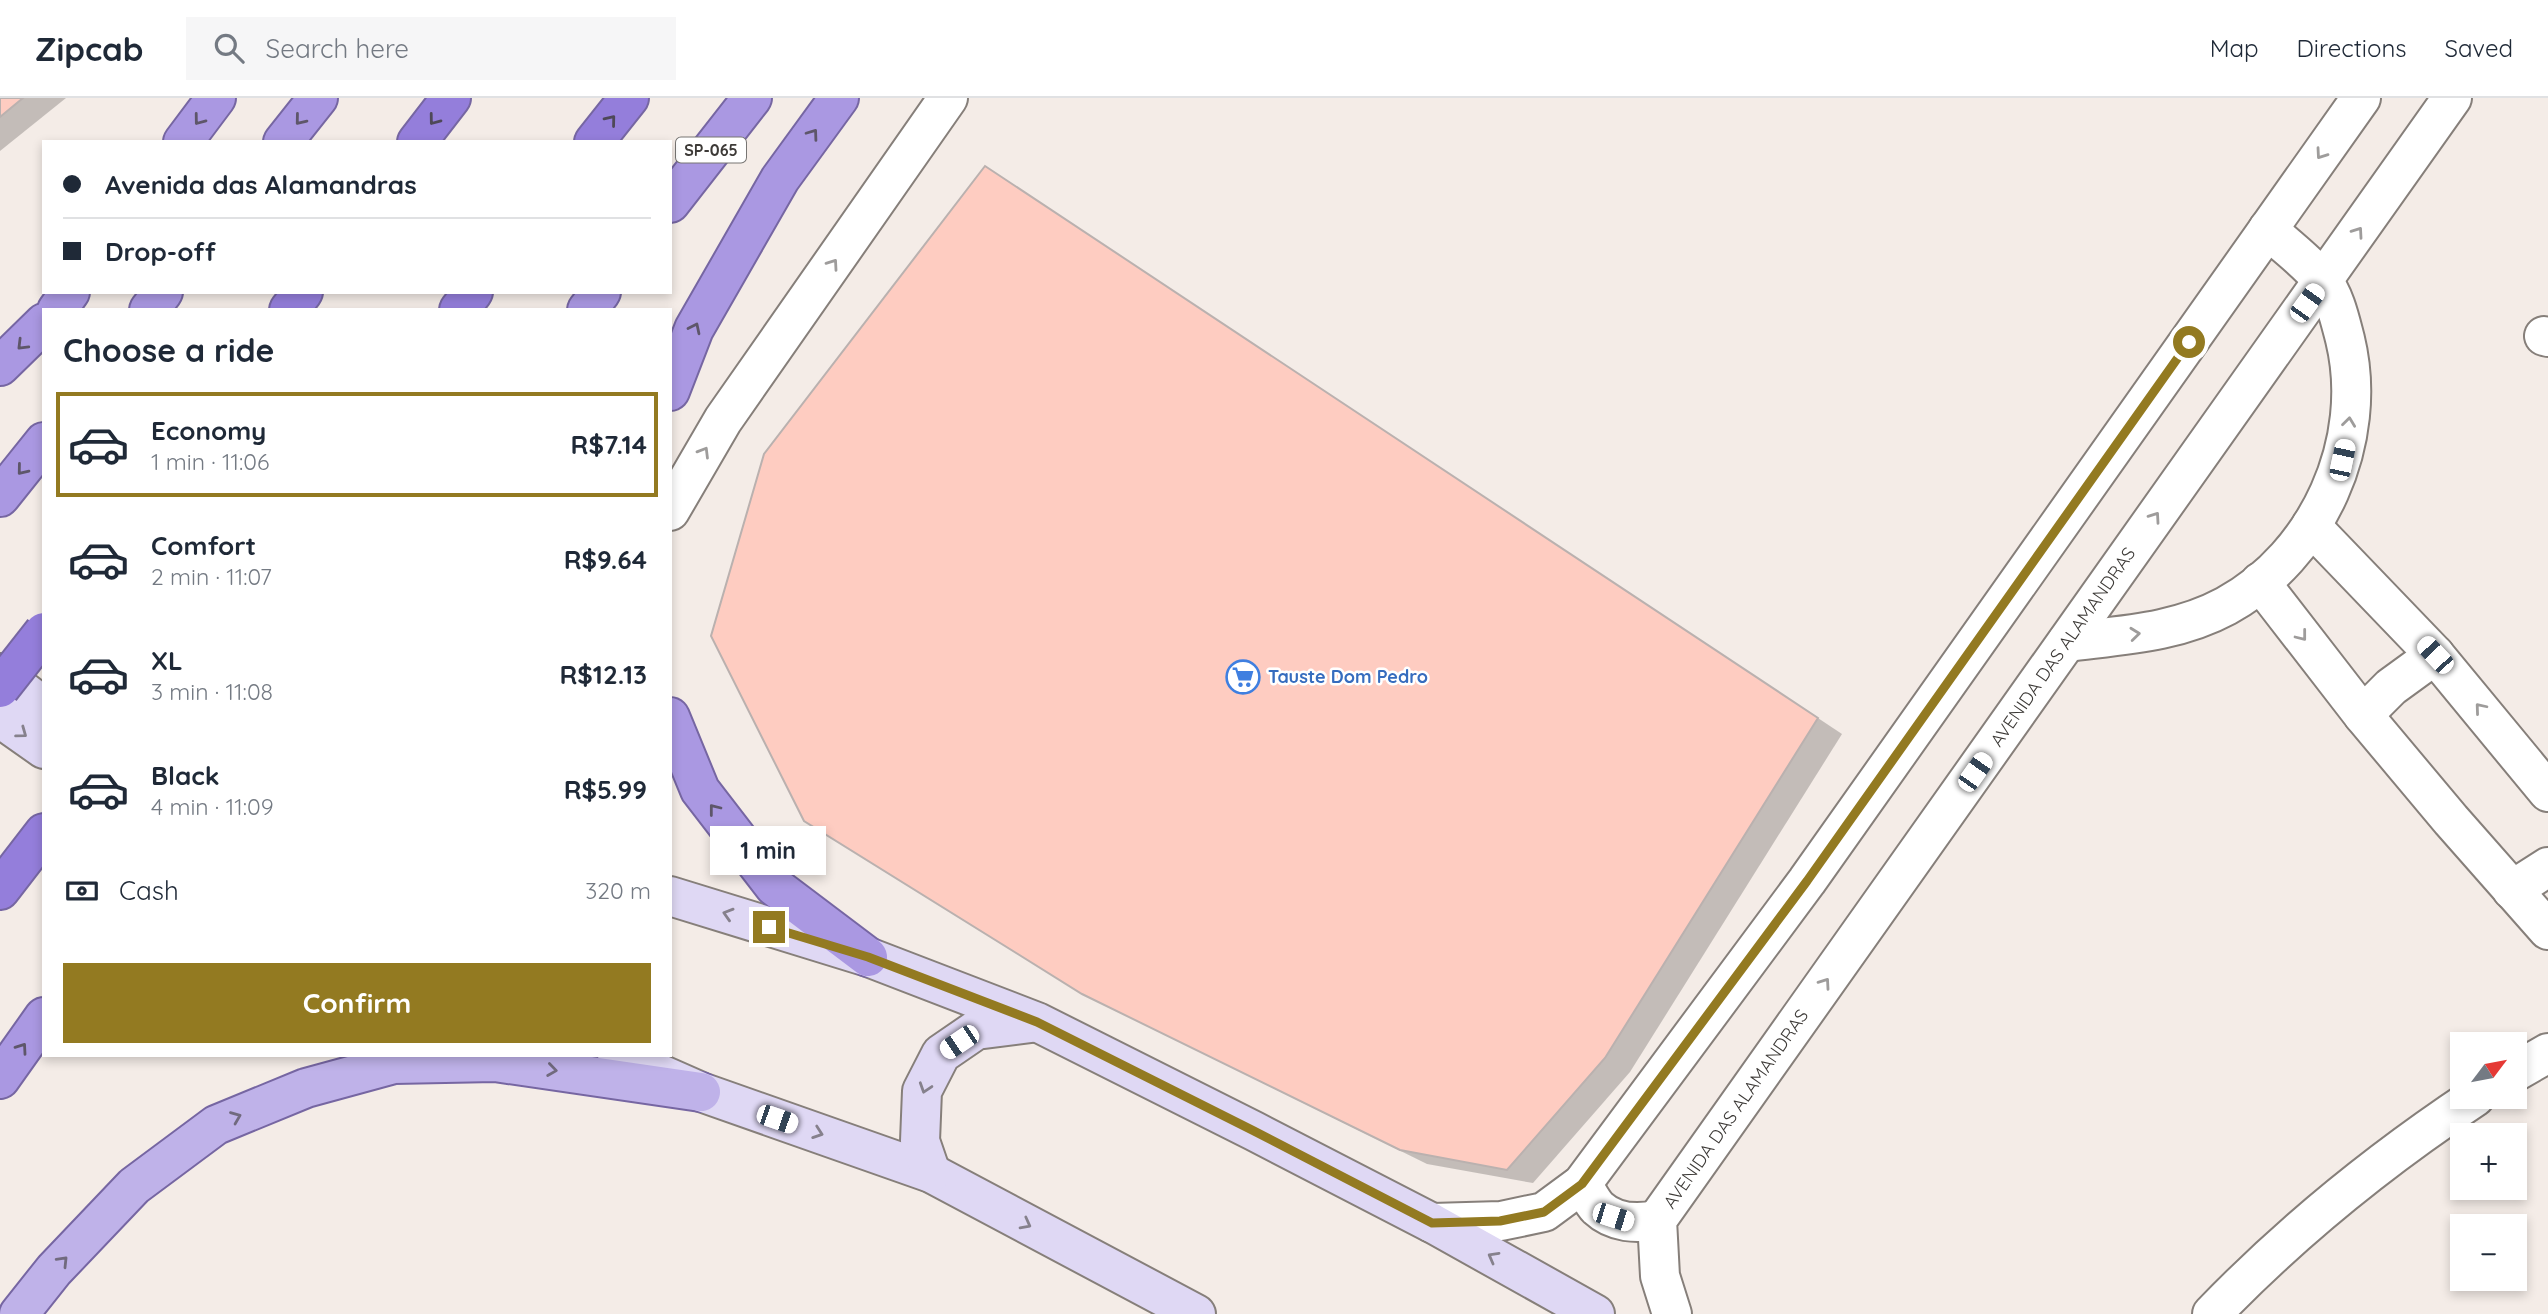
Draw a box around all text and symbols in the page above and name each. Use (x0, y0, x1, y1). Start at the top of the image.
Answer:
search box (186, 17, 676, 80)
text: Zipcab (35, 28, 144, 69)
icon: search (210, 29, 248, 67)
text: Search here (266, 32, 409, 65)
text: Map (2210, 33, 2259, 63)
text: Directions (2297, 33, 2407, 63)
text: Saved (2445, 33, 2513, 63)
one-way arrow (195, 112, 208, 125)
one-way arrow (296, 112, 309, 124)
one-way arrow (430, 112, 442, 125)
one-way arrow (603, 115, 615, 128)
one-way arrow (805, 129, 817, 142)
road number: SP-065 (676, 138, 746, 162)
one-way arrow (2317, 146, 2329, 159)
text: Avenida das Alamandras (105, 168, 417, 201)
one-way arrow (2350, 227, 2362, 240)
text: Drop-off (105, 235, 216, 268)
one-way arrow (825, 259, 837, 272)
car (2287, 280, 2328, 326)
one-way arrow (687, 323, 701, 335)
route start (2173, 326, 2205, 358)
text: Choose a ride (63, 330, 275, 370)
one-way arrow (17, 336, 30, 349)
icon: car (67, 413, 130, 476)
text: Economy (151, 414, 266, 447)
one-way arrow (2341, 416, 2356, 428)
text: R$7.14 (571, 428, 647, 461)
car (2328, 437, 2357, 483)
one-way arrow (696, 446, 709, 459)
text: 1 min · 11:06 (151, 447, 269, 476)
one-way arrow (18, 461, 30, 474)
one-way arrow (2147, 512, 2159, 525)
icon: car (67, 528, 130, 591)
text: Comfort (151, 529, 256, 562)
text: R$9.64 (564, 543, 647, 576)
street label: AVENIDA DAS ALAMANDRAS (1985, 543, 2140, 751)
text: 2 min · 11:07 (151, 562, 272, 591)
one-way arrow (2130, 627, 2141, 642)
one-way arrow (2293, 629, 2306, 641)
car (2413, 632, 2458, 678)
icon: car (67, 643, 130, 706)
text: XL (151, 644, 183, 677)
text: R$12.13 (559, 658, 647, 691)
supermarket icon: Tauste Dom Pedro (1224, 658, 1262, 696)
place label: Tauste Dom Pedro (1268, 665, 1428, 688)
text: 3 min · 11:08 (151, 677, 273, 706)
one-way arrow (2476, 704, 2488, 717)
one-way arrow (14, 725, 27, 737)
car (1955, 749, 1996, 795)
icon: car (67, 758, 130, 821)
text: Black (151, 759, 220, 792)
text: R$5.99 (564, 773, 647, 806)
text: 4 min · 11:09 (151, 792, 273, 821)
one-way arrow (710, 804, 723, 816)
callout: 1 min (711, 826, 827, 874)
text: 1 min (740, 836, 796, 865)
icon: cash (63, 872, 101, 910)
text: Cash (119, 874, 179, 907)
text: 320 m (585, 876, 651, 905)
one-way arrow (723, 908, 735, 922)
route end (753, 911, 785, 943)
button: Confirm (63, 963, 651, 1043)
one-way arrow (1817, 978, 1829, 991)
street label: AVENIDA DAS ALAMANDRAS (1658, 1005, 1813, 1213)
car (936, 1022, 983, 1062)
north arrow (2450, 1032, 2527, 1110)
map controls (2450, 1032, 2527, 1291)
one-way arrow (14, 1043, 26, 1056)
one-way arrow (546, 1062, 558, 1077)
one-way arrow (919, 1082, 933, 1094)
car (754, 1102, 801, 1136)
one-way arrow (229, 1111, 241, 1125)
button: + (2450, 1123, 2527, 1200)
one-way arrow (811, 1125, 823, 1139)
car (1590, 1201, 1637, 1233)
button: − (2450, 1214, 2527, 1291)
one-way arrow (1019, 1215, 1031, 1229)
one-way arrow (1487, 1252, 1500, 1265)
one-way arrow (54, 1256, 67, 1269)

